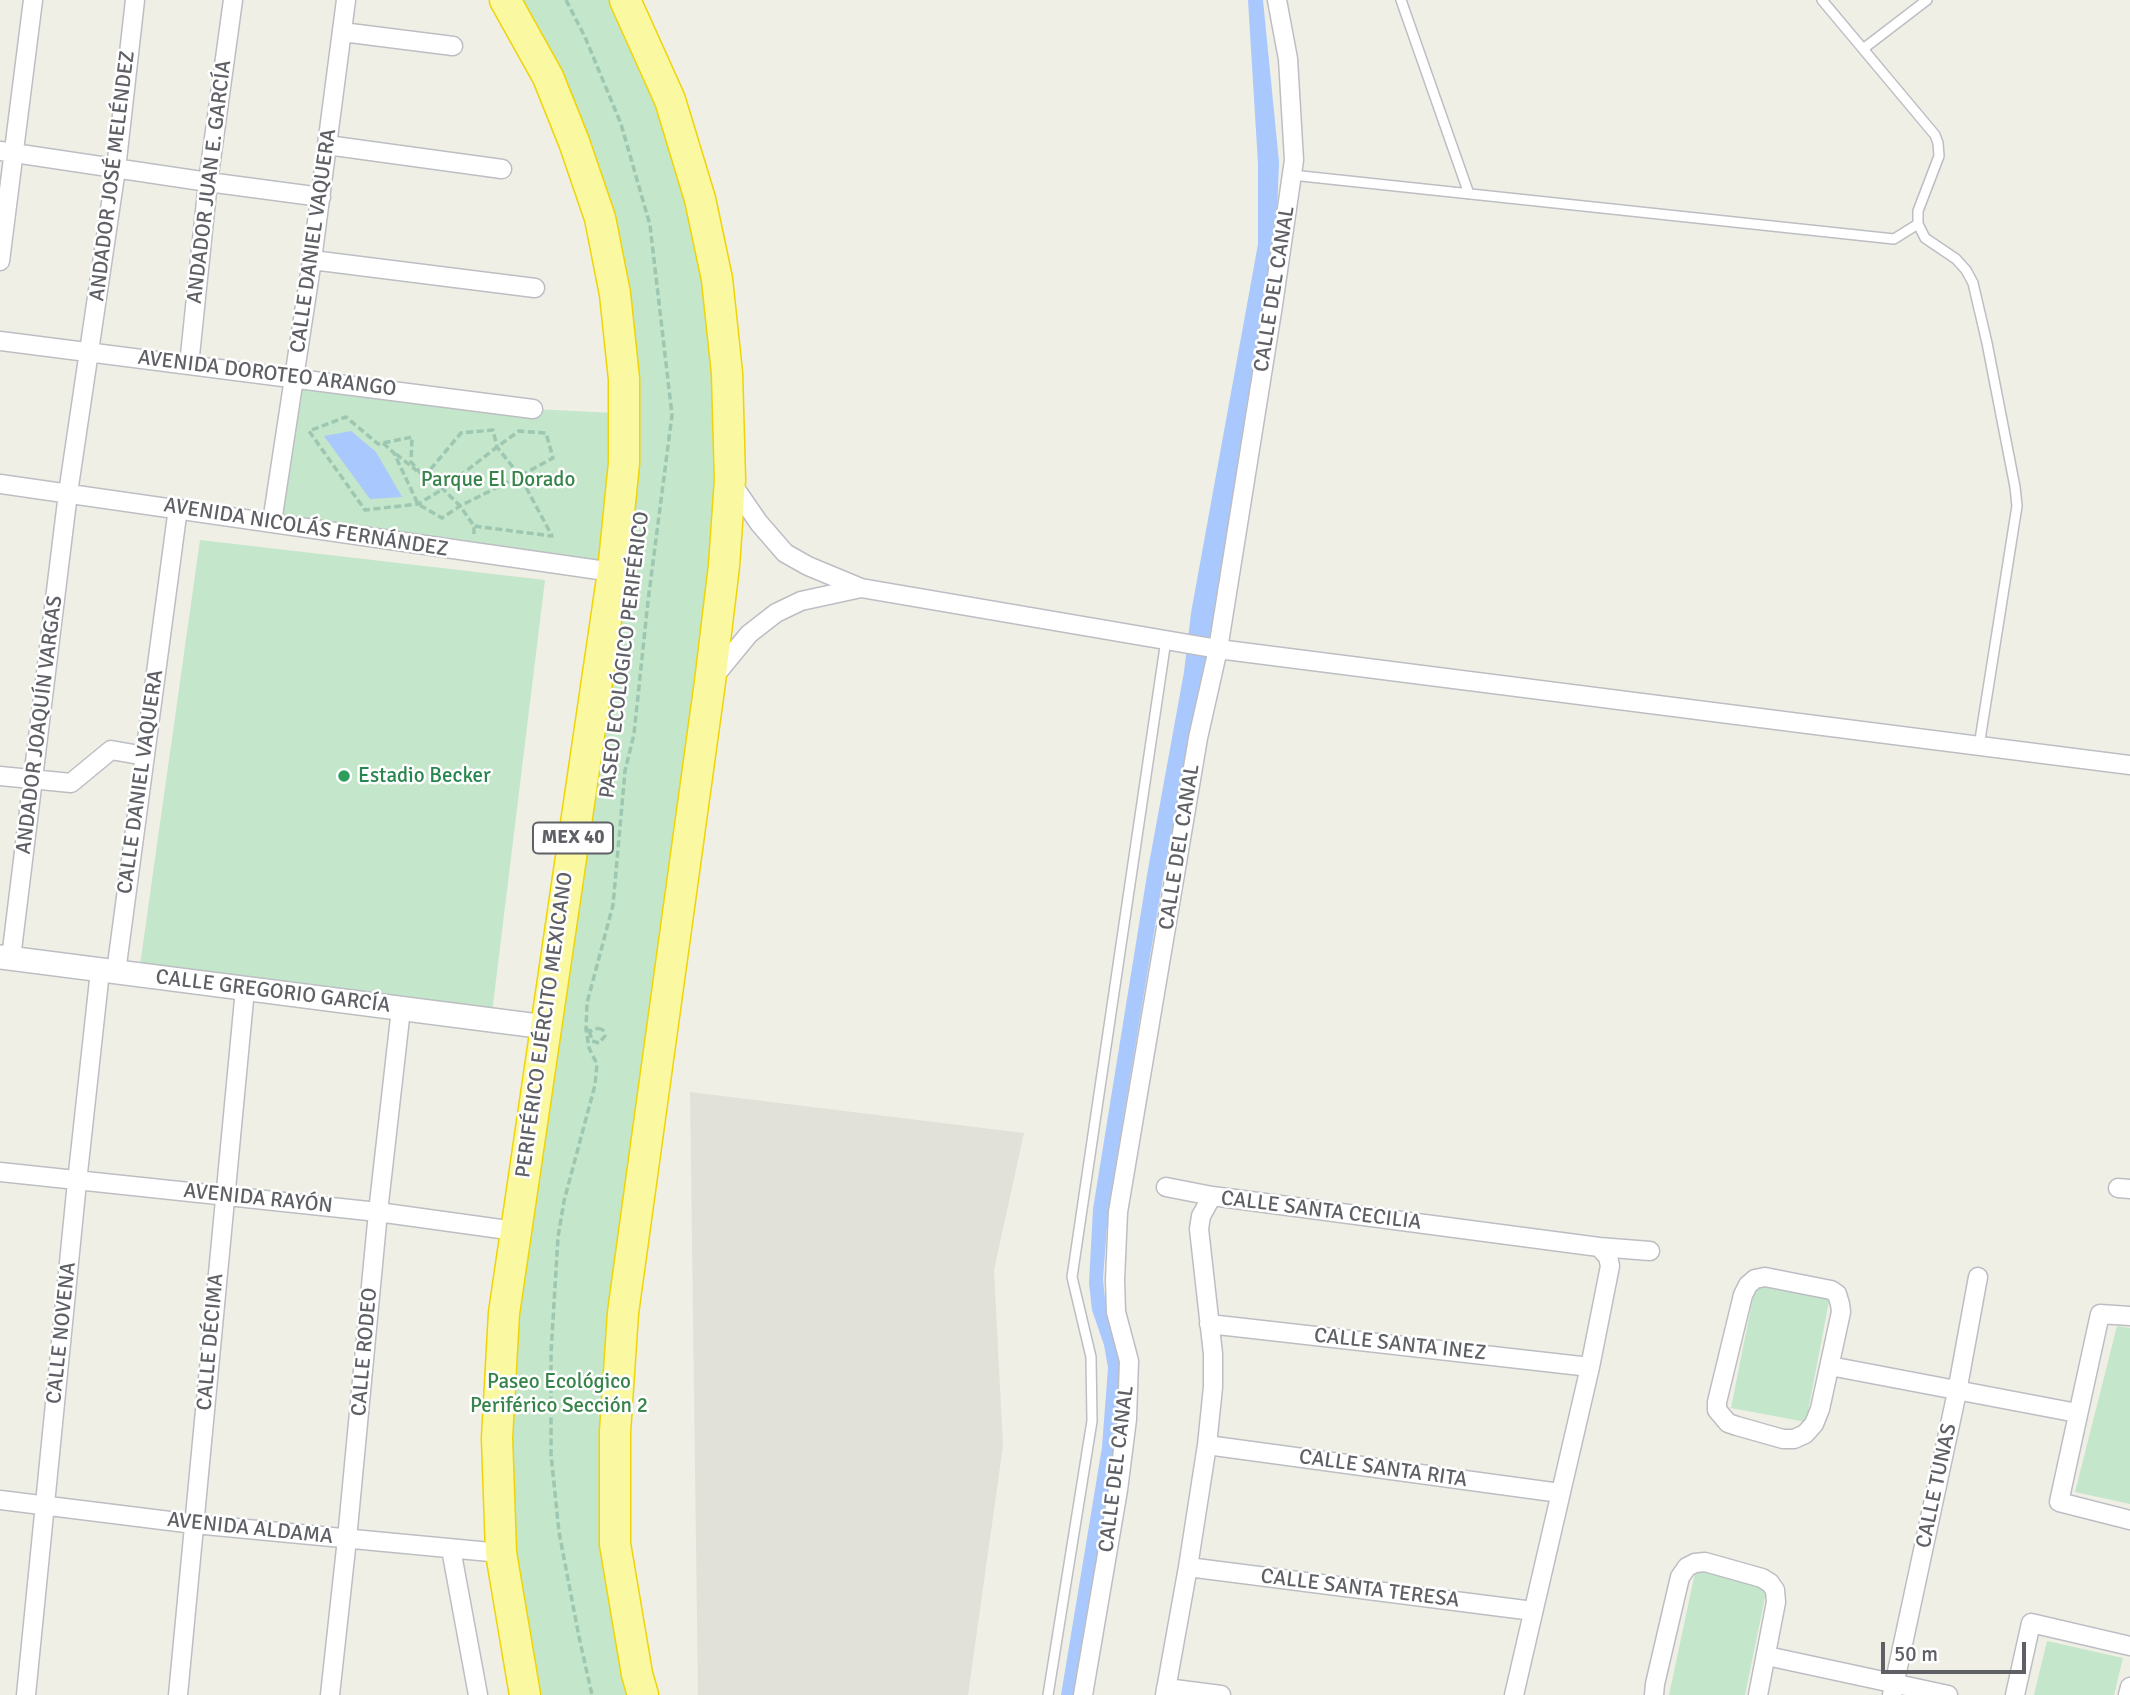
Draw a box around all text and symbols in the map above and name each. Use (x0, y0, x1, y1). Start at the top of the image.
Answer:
street label: ANDADOR JOSÉ MELÉNDEZ (85, 49, 141, 303)
street label: ANDADOR JUAN E. GARCÍA (183, 59, 237, 305)
street label: CALLE DANIEL VAQUERA (286, 127, 342, 355)
street label: CALLE DEL CANAL (1249, 204, 1301, 374)
street label: AVENIDA DOROTEO ARANGO (136, 346, 398, 402)
park label: Parque El Dorado (421, 467, 575, 493)
street label: AVENIDA NICOLÁS FERNÁNDEZ (162, 493, 450, 563)
street label: PASEO ECOLÓGICO PERIFÉRICO (595, 510, 655, 800)
street label: ANDADOR JOAQUÍN VARGAS (12, 594, 68, 856)
street label: CALLE DANIEL VAQUERA (113, 668, 169, 896)
street label: CALLE DEL CANAL (1154, 762, 1206, 932)
place label: Estadio Becker (358, 763, 491, 789)
marker: Estadio Becker (336, 768, 352, 784)
road number: MEX 40 (533, 822, 613, 853)
street label: PERIFÉRICO EJÉRCITO MEXICANO (511, 870, 579, 1180)
street label: CALLE GREGORIO GARCÍA (154, 965, 392, 1019)
street label: AVENIDA RAYÓN (182, 1179, 334, 1219)
street label: CALLE SANTA CECILIA (1219, 1186, 1423, 1236)
street label: CALLE NOVENA (42, 1261, 82, 1405)
street label: CALLE DÉCIMA (192, 1272, 230, 1412)
street label: CALLE RODEO (347, 1287, 383, 1417)
street label: CALLE SANTA INEZ (1313, 1323, 1487, 1367)
park label: Paseo Ecológico Periférico Sección 2 (470, 1369, 648, 1419)
street label: CALLE DEL CANAL (1094, 1384, 1140, 1554)
street label: CALLE TUNAS (1912, 1421, 1962, 1551)
street label: CALLE SANTA RITA (1297, 1445, 1469, 1493)
street label: AVENIDA ALDAMA (166, 1508, 334, 1550)
street label: CALLE SANTA TERESA (1259, 1564, 1461, 1614)
scale bar (1885, 1628, 2030, 1672)
text: 50 m (1894, 1641, 1938, 1667)

